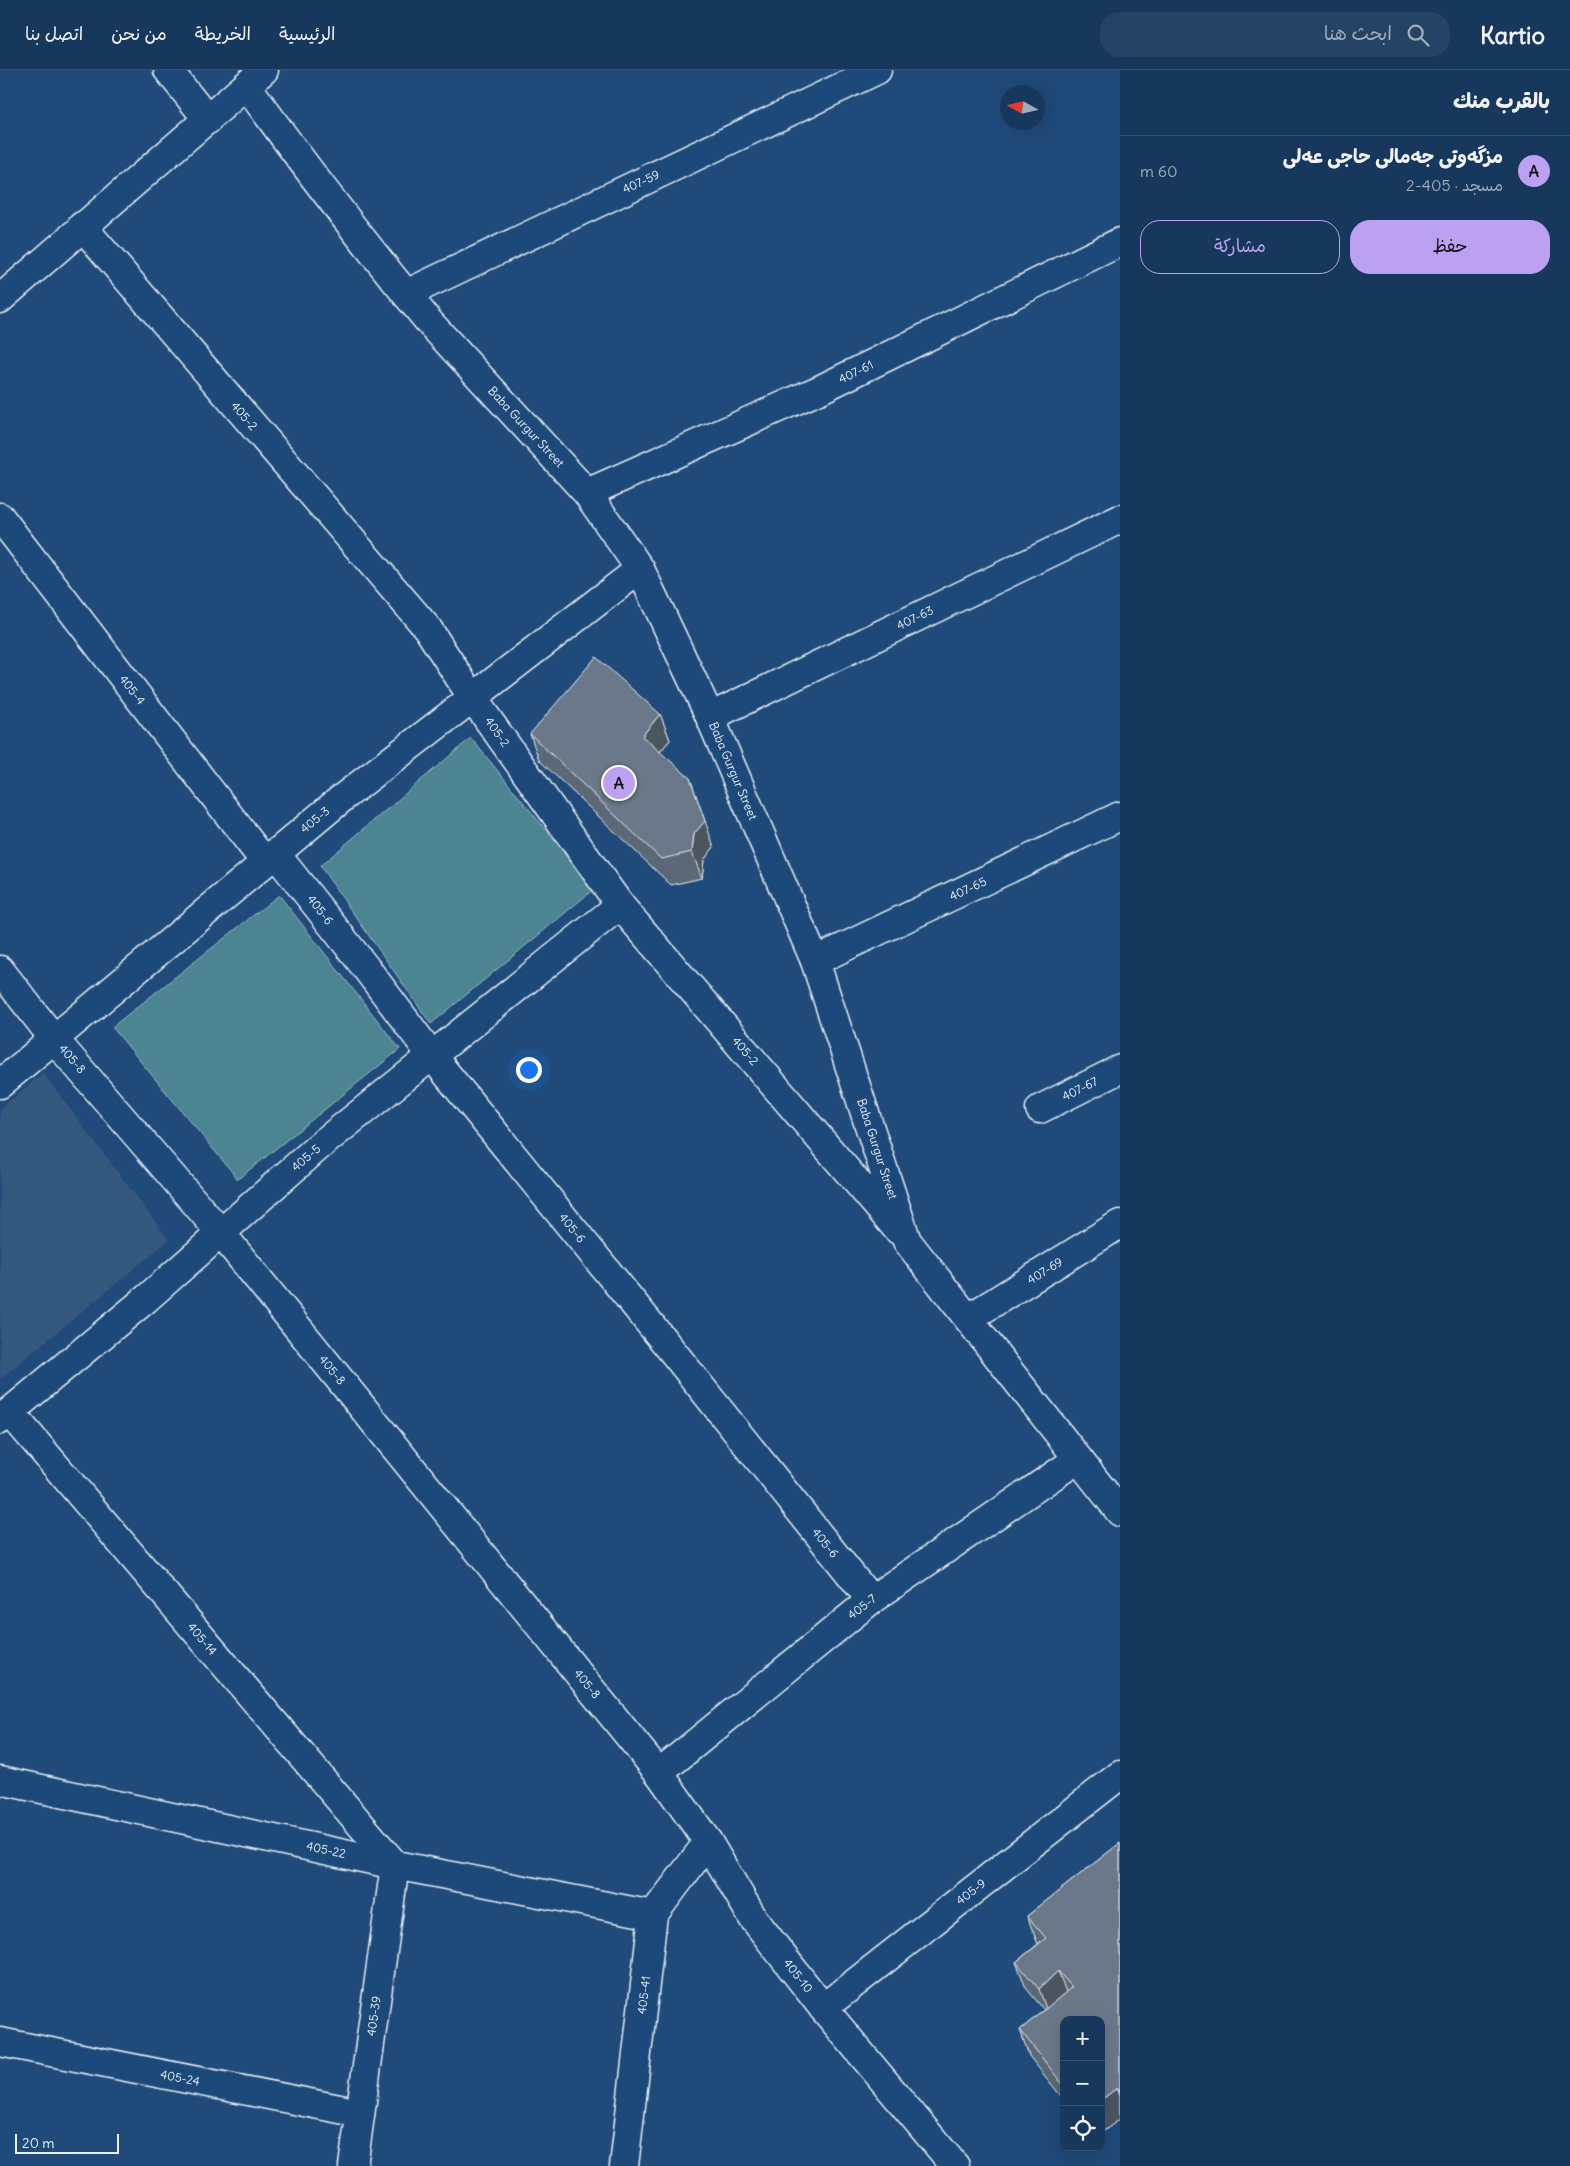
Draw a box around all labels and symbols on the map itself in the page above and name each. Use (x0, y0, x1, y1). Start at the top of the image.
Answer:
north arrow (1000, 85, 1045, 130)
street label: 407-59 (620, 166, 662, 197)
street label: 407-61 (836, 357, 876, 386)
street label: Baba Gurgur Street (485, 383, 568, 470)
street label: 405-2 (228, 398, 261, 433)
street label: 407-63 (894, 602, 936, 633)
street label: 405-4 (116, 672, 149, 708)
street label: 405-2 (482, 714, 513, 750)
street label: Baba Gurgur Street (706, 720, 761, 822)
pin: A (603, 764, 635, 802)
street label: 405-3 (297, 803, 332, 836)
street label: 407-65 (947, 873, 989, 904)
street label: 405-6 (304, 892, 337, 928)
street label: 405-2 (729, 1033, 762, 1068)
street label: 405-8 (56, 1041, 89, 1076)
your location (516, 1057, 542, 1083)
street label: 407-67 (1059, 1073, 1100, 1104)
street label: Baba Gurgur Street (854, 1097, 901, 1201)
street label: 405-5 (288, 1141, 323, 1174)
street label: 405-6 (556, 1210, 589, 1246)
street label: 407-69 (1024, 1254, 1065, 1287)
street label: 405-8 (316, 1352, 349, 1388)
street label: 405-6 (809, 1525, 842, 1561)
street label: 405-7 (844, 1591, 879, 1622)
street label: 405-14 (184, 1619, 220, 1658)
street label: 405-8 (571, 1666, 604, 1702)
street label: 405-22 (305, 1838, 347, 1861)
street label: 405-9 (953, 1875, 989, 1908)
street label: 405-10 (780, 1956, 816, 1996)
street label: 405-41 (634, 1975, 653, 2015)
street label: 405-39 (363, 1995, 384, 2037)
street label: 405-24 (159, 2066, 201, 2089)
scale bar (15, 2131, 119, 2154)

